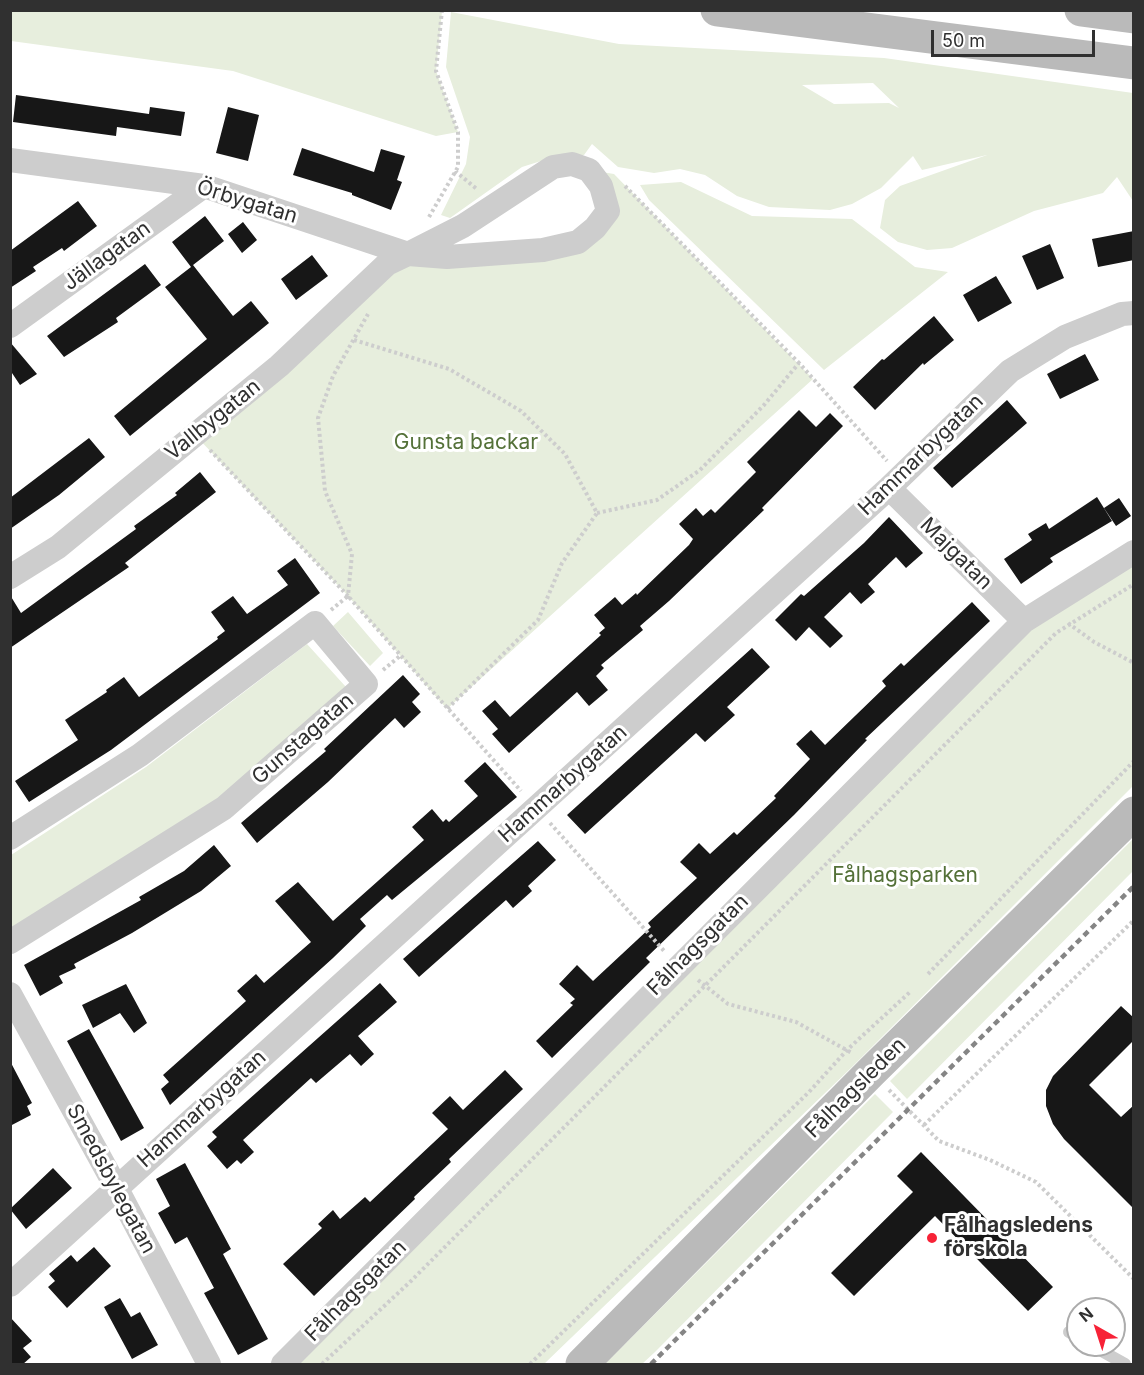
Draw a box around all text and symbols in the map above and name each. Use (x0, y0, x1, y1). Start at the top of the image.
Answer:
scale bar (934, 18, 1098, 56)
text: 50 m (942, 30, 985, 51)
street label: Örbygatan (194, 175, 300, 229)
street label: Jällagatan (59, 216, 155, 296)
street label: Vallbygatan (160, 374, 266, 466)
street label: Hammarbygatan (853, 389, 989, 521)
park label: Gunsta backar (394, 430, 538, 456)
street label: Majgatan (915, 513, 997, 595)
street label: Gunstagatan (247, 688, 359, 790)
street label: Hammarbygatan (494, 720, 632, 848)
park label: Fålhagsparken (832, 863, 978, 889)
street label: Fålhagsgatan (642, 889, 754, 1001)
street label: Fålhagsleden (801, 1033, 911, 1143)
street label: Hammarbygatan (133, 1045, 271, 1173)
street label: Smedsbylegatan (61, 1100, 161, 1258)
place label: Fålhagsledens förskola (944, 1213, 1093, 1263)
marker: Fålhagsledens förskola (925, 1231, 939, 1245)
street label: Fålhagsgatan (300, 1235, 412, 1347)
north arrow (1066, 1297, 1126, 1357)
text: N (1075, 1303, 1097, 1326)

